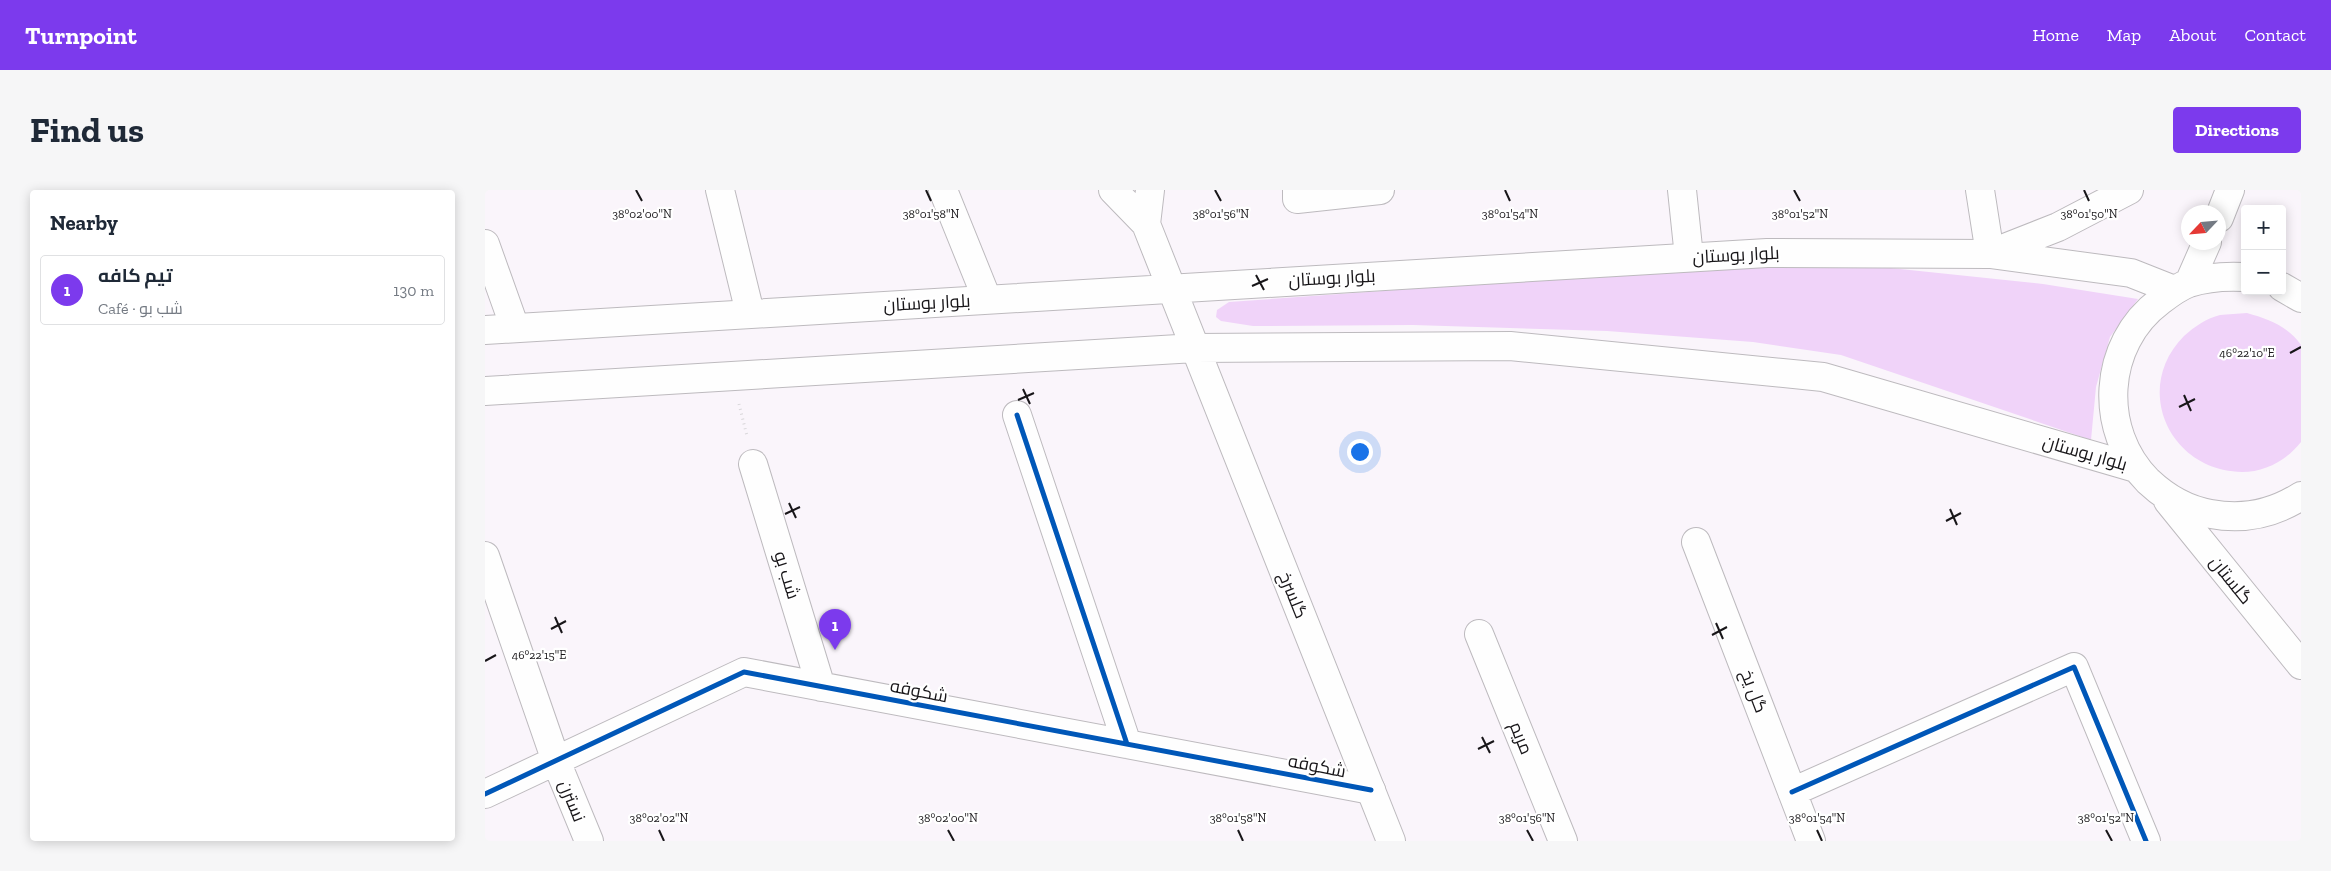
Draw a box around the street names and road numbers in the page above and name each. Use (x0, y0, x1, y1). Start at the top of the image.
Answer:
street label: بلوار بوستان (1692, 242, 1780, 268)
street label: بلوار بوستان (1288, 265, 1376, 291)
street label: بلوار بوستان (883, 290, 971, 316)
street label: بلوار بوستان (2040, 430, 2130, 476)
street label: شب بو (769, 548, 805, 602)
street label: گلستان (2205, 551, 2257, 609)
street label: گلسرخ (1273, 568, 1312, 622)
street label: گل یخ (1735, 666, 1772, 716)
street label: شکوفه (888, 675, 950, 707)
street label: مریم (1504, 718, 1537, 758)
street label: شکوفه (1286, 750, 1348, 782)
street label: نسترن (554, 777, 590, 825)

